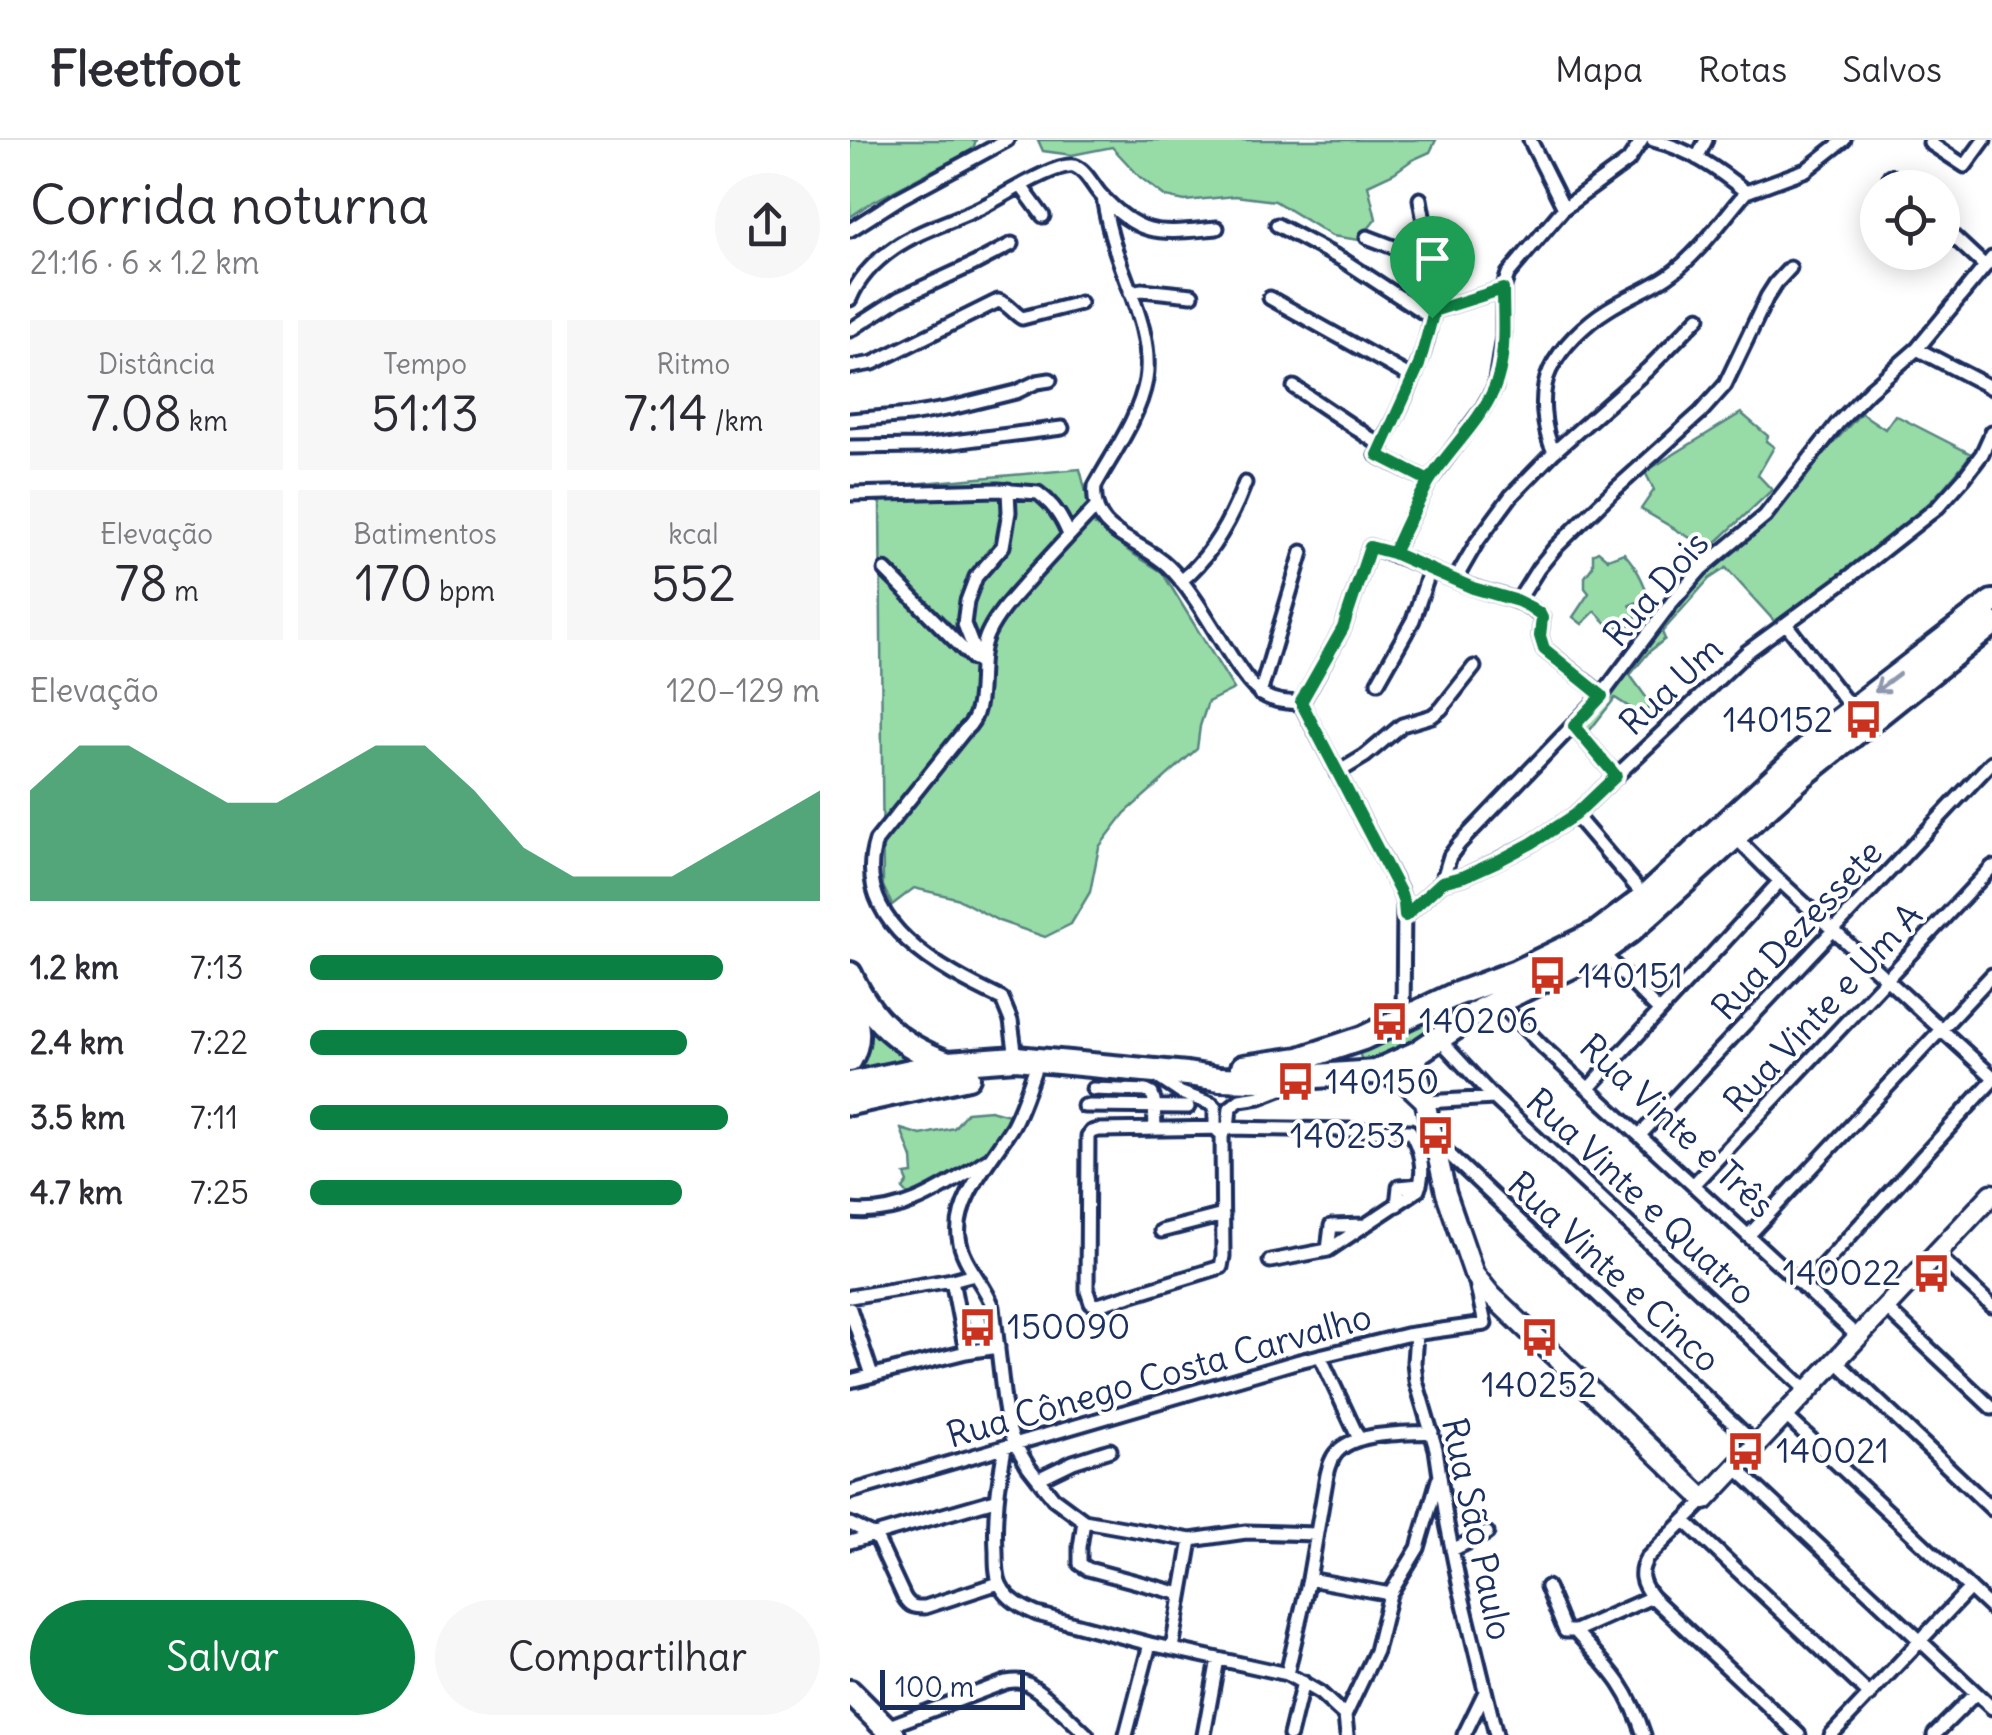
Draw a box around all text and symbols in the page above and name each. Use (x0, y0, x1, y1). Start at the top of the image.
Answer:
text: Fleetfoot (50, 39, 241, 99)
text: Mapa (1555, 47, 1643, 91)
text: Rotas (1698, 47, 1787, 91)
text: Salvos (1842, 47, 1942, 91)
text: Corrida noturna (30, 170, 429, 239)
map controls (1860, 170, 1960, 270)
button: locate (1860, 170, 1960, 270)
button: share (715, 173, 820, 278)
pin (1390, 216, 1475, 319)
icon: arrive (1405, 231, 1460, 286)
text: 21:16 · 6 × 1.2 km (30, 242, 260, 283)
text: Distância (98, 346, 215, 382)
text: Tempo (383, 346, 467, 382)
text: Ritmo (656, 346, 730, 382)
text: 7.08 (86, 382, 182, 445)
text: 51:13 (371, 382, 479, 445)
text: 7:14 (623, 382, 708, 445)
text: km (182, 403, 228, 439)
text: /km (708, 403, 763, 439)
text: Elevação (100, 516, 213, 552)
text: Batimentos (353, 516, 497, 552)
text: kcal (668, 516, 719, 552)
street label: Rua Dois (1593, 521, 1717, 655)
text: 78 (114, 552, 168, 615)
text: 170 (355, 552, 432, 615)
text: 552 (651, 552, 736, 615)
text: m (168, 573, 199, 609)
text: bpm (432, 573, 495, 609)
street label: Rua Um (1610, 627, 1731, 744)
text: Elevação (30, 670, 159, 711)
text: 120–129 m (666, 670, 820, 711)
one-way arrow (1874, 673, 1901, 694)
place label: 140152 (1723, 697, 1833, 741)
bus stop icon: 140152 (1842, 699, 1884, 741)
street label: Rua Dezessete (1702, 830, 1891, 1029)
street label: Rua Vinte e Um A (1714, 893, 1931, 1122)
text: 1.2 km (30, 947, 119, 988)
text: 7:13 (190, 947, 244, 988)
place label: 140151 (1578, 953, 1683, 997)
bus stop icon: 140151 (1527, 955, 1569, 997)
place label: 140206 (1419, 998, 1539, 1042)
bus stop icon: 140206 (1368, 1000, 1410, 1042)
text: 2.4 km (30, 1022, 124, 1063)
text: 7:22 (190, 1022, 248, 1063)
street label: Rua Vinte e Três (1571, 1024, 1784, 1227)
place label: 140150 (1325, 1059, 1439, 1103)
bus stop icon: 140150 (1274, 1061, 1316, 1103)
street label: Rua Vinte e Quatro (1518, 1078, 1766, 1314)
text: 3.5 km (30, 1097, 125, 1138)
text: 7:11 (190, 1097, 238, 1138)
place label: 140253 (1290, 1113, 1406, 1157)
bus stop icon: 140253 (1415, 1115, 1457, 1157)
street label: Rua Vinte e Cinco (1499, 1162, 1730, 1381)
text: 4.7 km (30, 1172, 123, 1213)
text: 7:25 (190, 1172, 249, 1213)
place label: 140022 (1782, 1250, 1901, 1294)
bus stop icon: 140022 (1910, 1252, 1952, 1294)
street label: Rua Cônego Costa Carvalho (941, 1293, 1376, 1457)
place label: 150090 (1007, 1304, 1130, 1348)
bus stop icon: 150090 (956, 1306, 998, 1348)
bus stop icon: 140252 (1518, 1317, 1560, 1359)
place label: 140252 (1481, 1362, 1597, 1406)
street label: Rua São Paulo (1433, 1414, 1523, 1644)
place label: 140021 (1776, 1428, 1889, 1472)
bus stop icon: 140021 (1725, 1430, 1767, 1472)
button: Salvar (30, 1600, 415, 1715)
button: Compartilhar (435, 1600, 820, 1715)
scale bar (880, 1665, 1025, 1710)
text: 100 m (895, 1669, 974, 1705)

